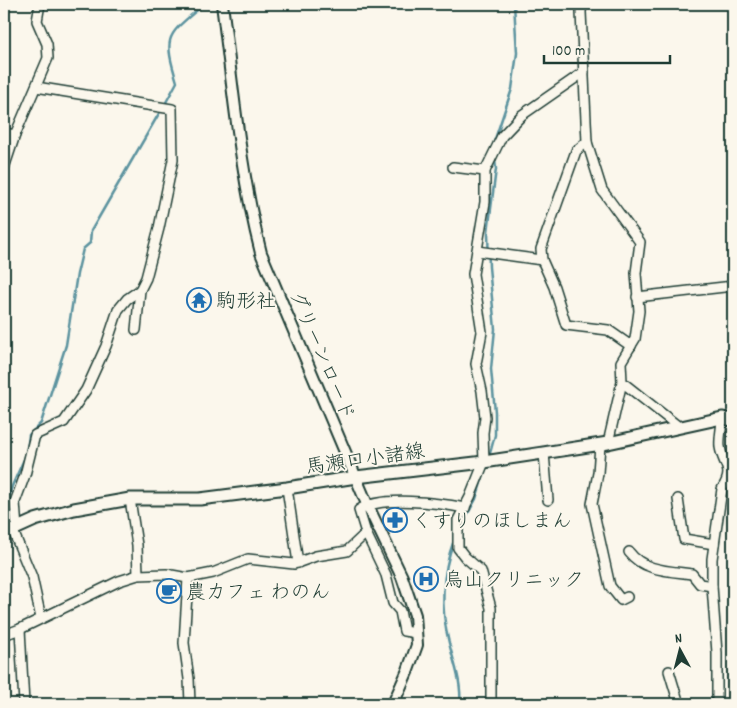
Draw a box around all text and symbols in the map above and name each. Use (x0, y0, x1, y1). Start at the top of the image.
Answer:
scale bar (544, 32, 671, 64)
text: 100 m (552, 41, 585, 63)
temple icon: 駒形社 (186, 287, 212, 313)
street label: グリーンロード (280, 287, 360, 426)
place label: 駒形社 (216, 289, 276, 317)
street label: 馬瀬口小諸線 (304, 439, 427, 483)
pharmacy icon: くすりのほしまん (382, 507, 408, 533)
place label: くすりのほしまん (412, 509, 572, 537)
hospital icon: 烏山クリニック (413, 566, 439, 592)
place label: 烏山クリニック (444, 568, 584, 596)
cafe icon: 農カフェ わのん (156, 578, 182, 604)
place label: 農カフェ わのん (186, 580, 331, 608)
north arrow (654, 626, 704, 676)
text: N (674, 629, 683, 649)

